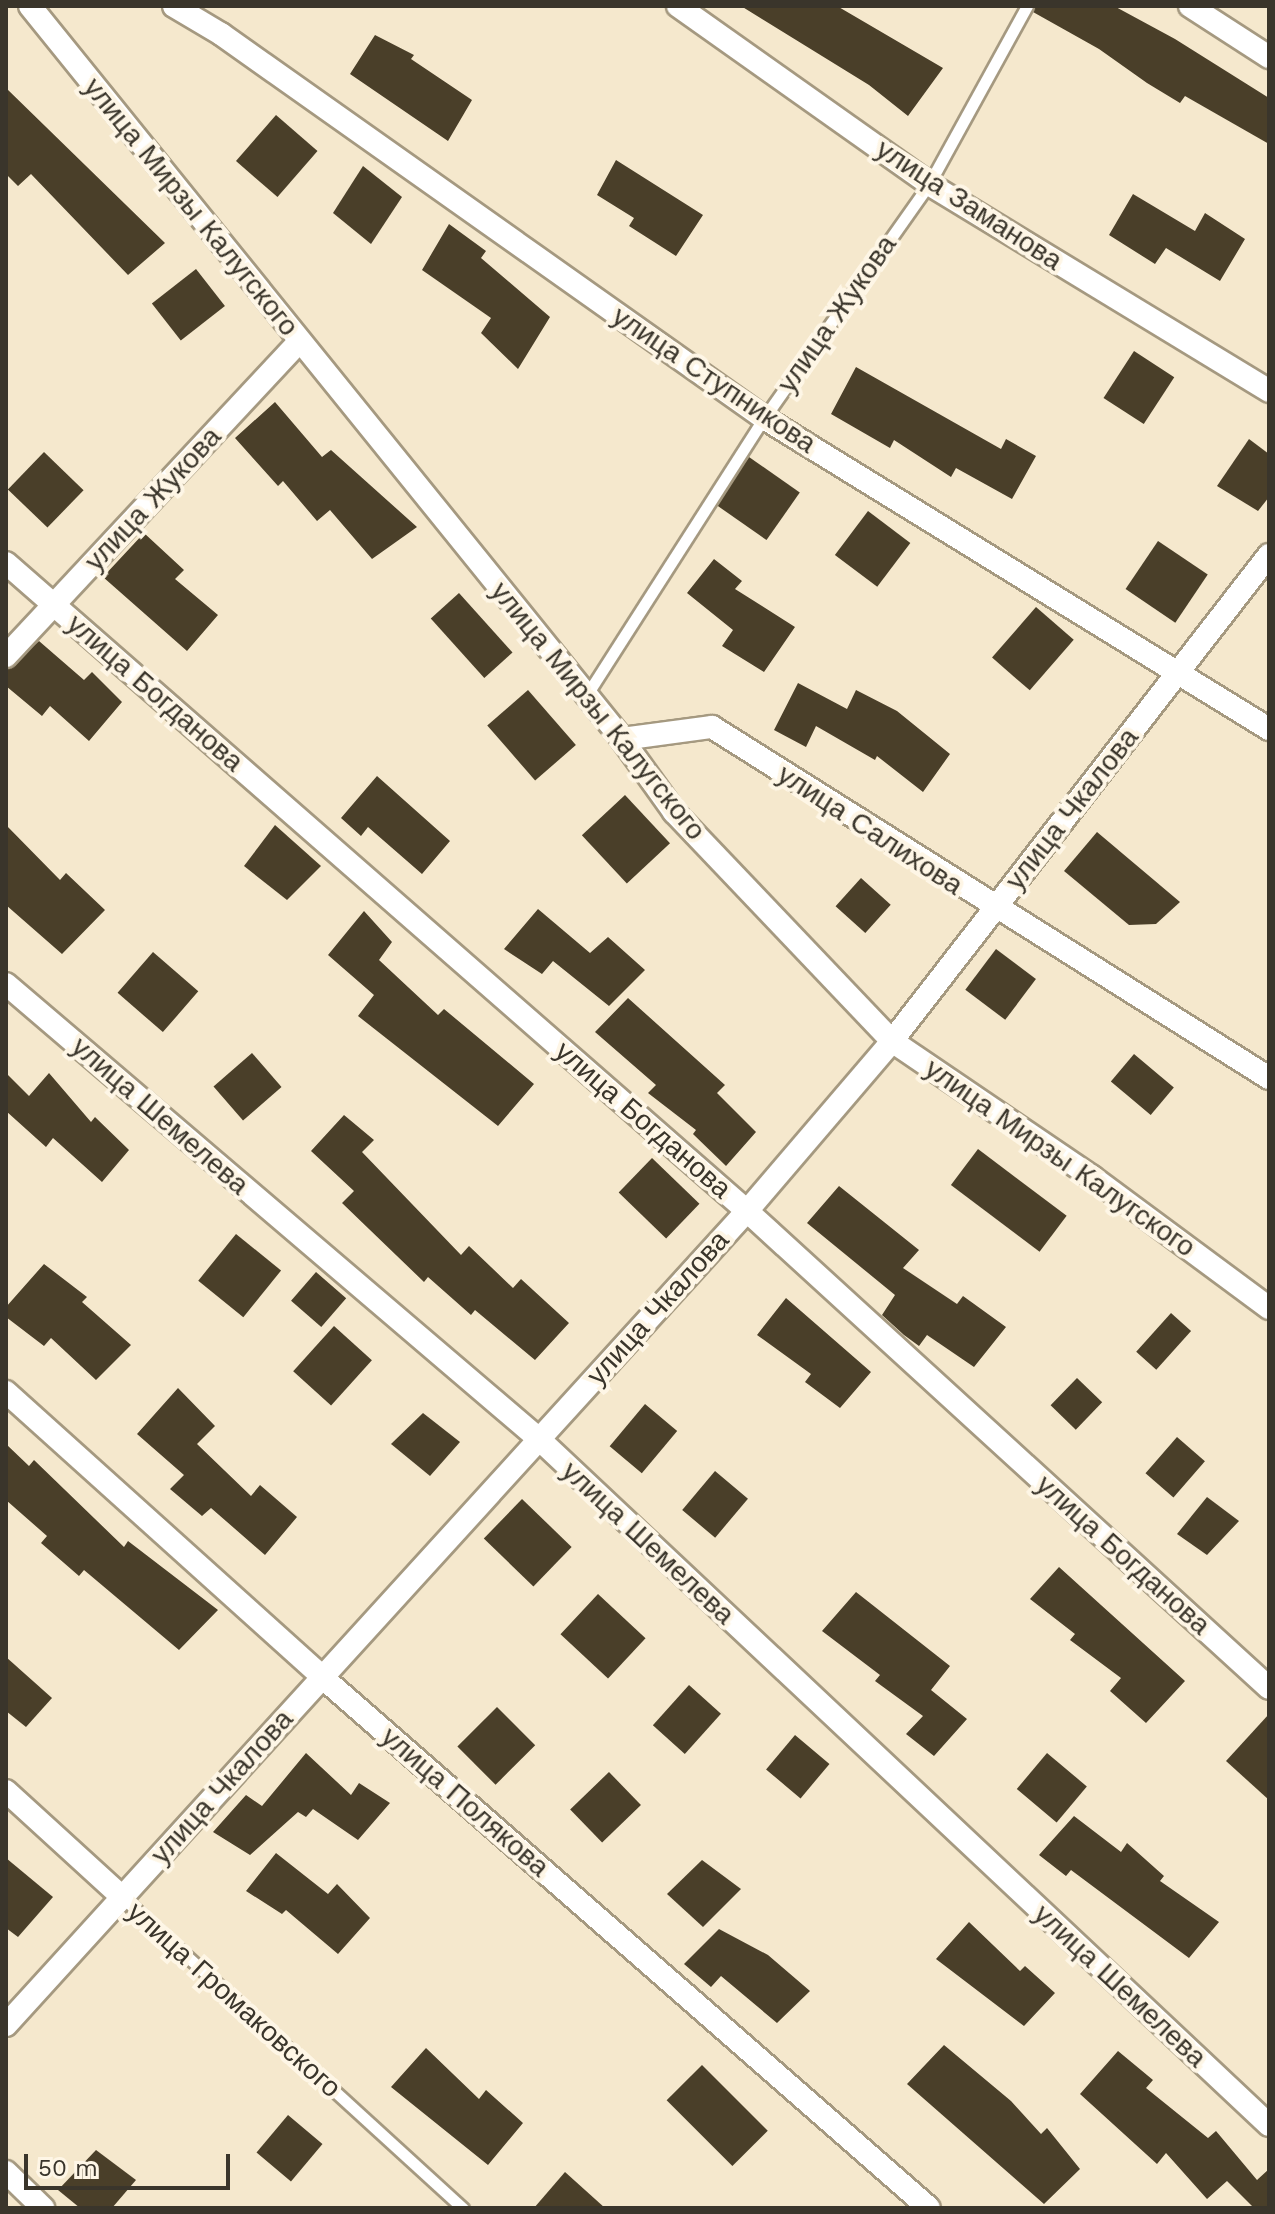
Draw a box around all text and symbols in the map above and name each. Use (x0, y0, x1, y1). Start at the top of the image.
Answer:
street label: улица Мирзы Калугского (77, 71, 305, 343)
street label: улица Заманова (870, 132, 1068, 278)
street label: улица Жукова (770, 229, 904, 399)
street label: улица Ступникова (606, 299, 822, 461)
street label: улица Жукова (78, 420, 228, 578)
street label: улица Мирзы Калугского (484, 575, 712, 847)
street label: улица Богданова (60, 607, 250, 779)
street label: улица Чкалова (998, 721, 1146, 897)
street label: улица Салихова (771, 758, 969, 902)
street label: улица Шемелева (65, 1030, 255, 1202)
street label: улица Богданова (548, 1034, 738, 1206)
street label: улица Мирзы Калугского (918, 1052, 1202, 1264)
street label: улица Чкалова (580, 1224, 736, 1392)
street label: улица Шемелева (555, 1454, 741, 1632)
street label: улица Богданова (1029, 1468, 1217, 1642)
street label: улица Чкалова (144, 1703, 300, 1871)
street label: улица Полякова (374, 1720, 556, 1884)
street label: улица Громаковского (120, 1895, 348, 2105)
street label: улица Шемелева (1027, 1897, 1213, 2075)
scale bar (28, 2138, 234, 2188)
text: 50 m (38, 2154, 98, 2182)

